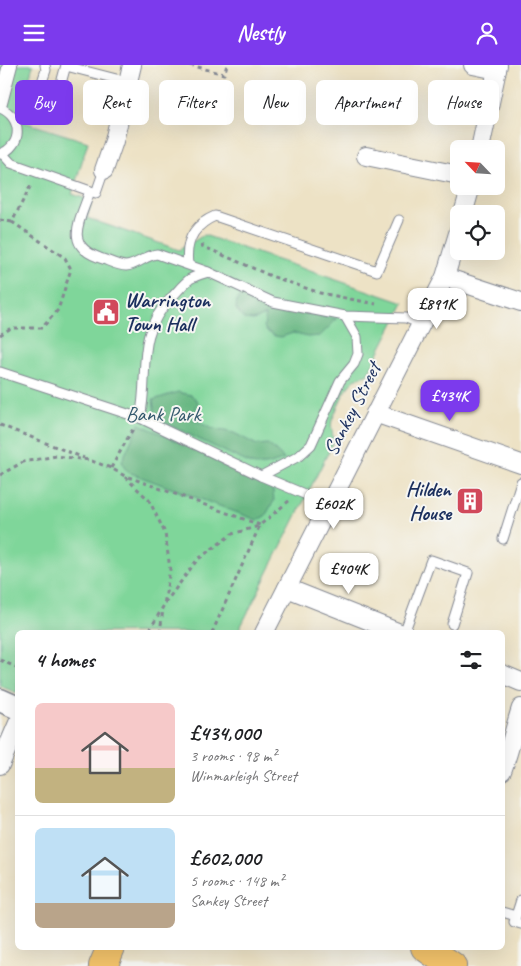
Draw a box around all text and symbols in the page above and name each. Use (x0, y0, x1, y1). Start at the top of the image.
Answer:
icon: menu (20, 19, 48, 47)
text: Nestly (237, 19, 284, 47)
icon: person (473, 19, 501, 47)
chip: Buy (15, 80, 73, 125)
chip: Rent (83, 80, 149, 125)
chip: Filters (159, 80, 234, 125)
chip: New (244, 80, 306, 125)
chip: Apartment (316, 80, 418, 125)
chip: House (428, 80, 499, 125)
north arrow (450, 140, 505, 195)
map controls (450, 140, 505, 260)
button: locate (450, 205, 505, 260)
place label: Warrington Town Hall (125, 287, 212, 337)
pin: £891K (402, 287, 472, 330)
text: £891K (419, 294, 455, 314)
public building icon: Warrington Town Hall (91, 297, 121, 327)
street label: Sankey Street (317, 355, 388, 460)
pin: £434K (415, 379, 485, 422)
text: £434K (432, 386, 468, 406)
park label: Bank Park (126, 401, 203, 427)
place label: Hilden House (406, 476, 453, 526)
building icon: Hilden House (455, 486, 485, 516)
pin: £602K (299, 487, 369, 530)
text: £602K (315, 494, 353, 514)
pin: £404K (314, 553, 384, 595)
text: £404K (331, 559, 367, 579)
icon: filters (457, 646, 485, 674)
text: 4 homes (35, 647, 94, 673)
text: £434,000 (190, 720, 260, 746)
icon: home (75, 723, 135, 783)
text: 3 rooms · 98 m² (190, 746, 276, 766)
text: Winmarleigh Street (190, 766, 297, 786)
text: £602,000 (190, 845, 261, 871)
icon: home (75, 848, 135, 908)
text: 5 rooms · 148 m² (190, 871, 284, 891)
text: Sankey Street (190, 891, 267, 911)

